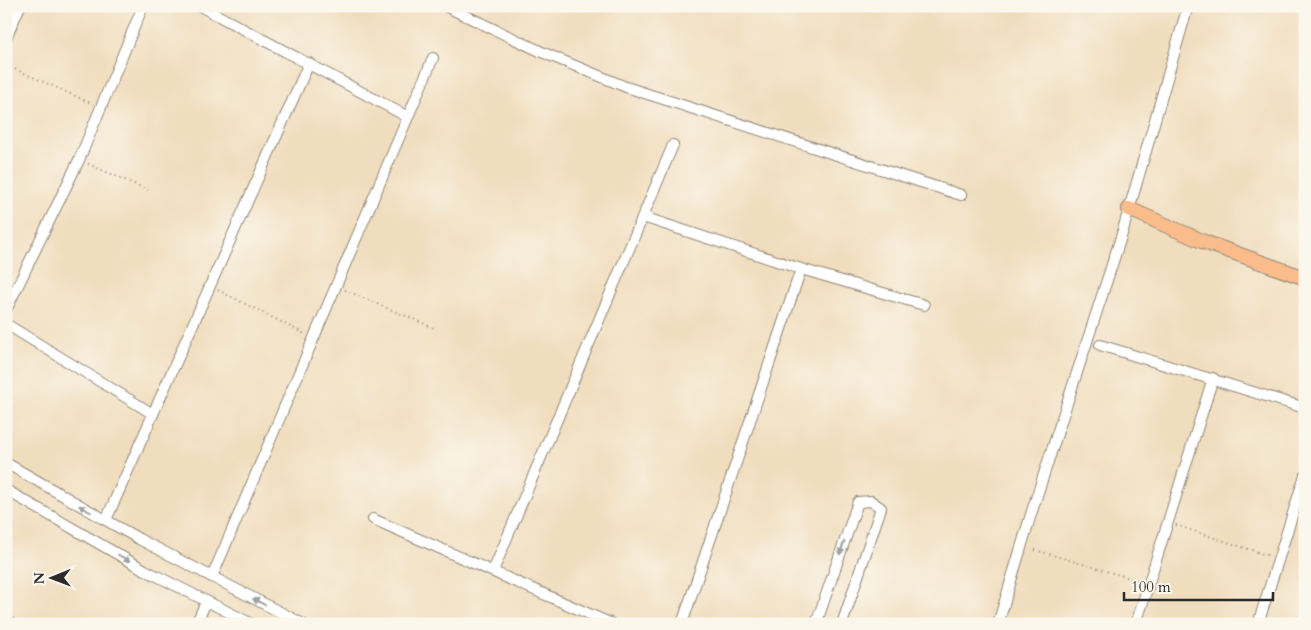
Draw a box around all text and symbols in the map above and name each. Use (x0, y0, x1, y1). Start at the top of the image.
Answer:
one-way arrow (78, 505, 93, 513)
one-way arrow (838, 540, 845, 555)
north arrow (28, 552, 78, 602)
one-way arrow (117, 554, 132, 562)
scale bar (1124, 570, 1272, 602)
text: N (30, 572, 49, 584)
text: 100 m (1131, 577, 1171, 597)
one-way arrow (252, 598, 267, 606)

